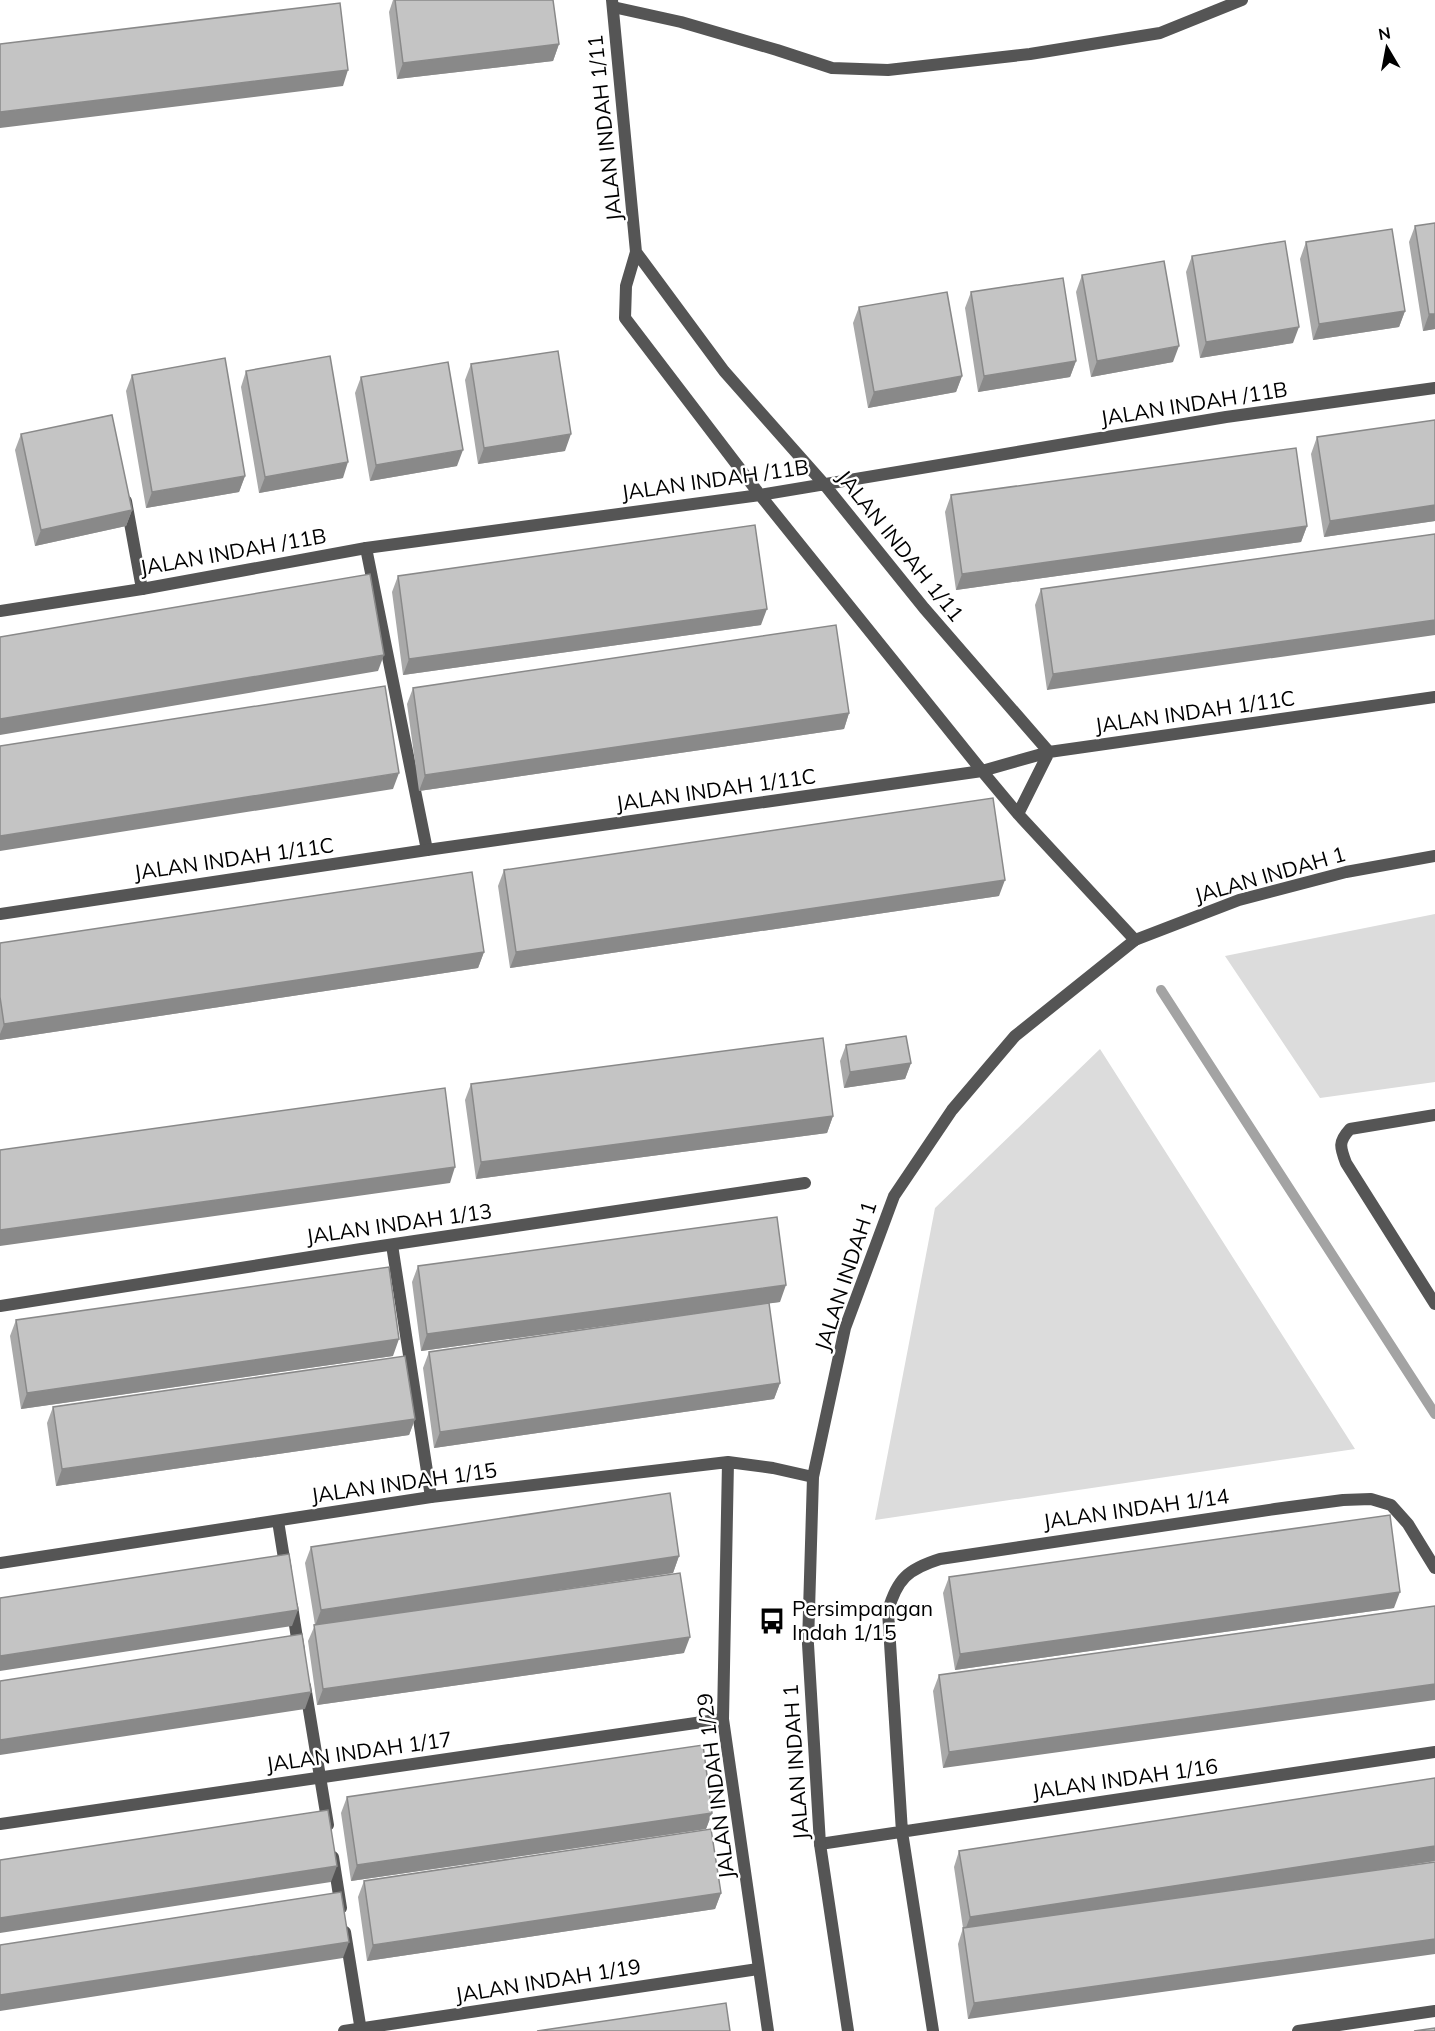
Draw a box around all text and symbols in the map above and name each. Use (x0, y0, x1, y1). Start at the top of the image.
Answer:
north arrow (1357, 18, 1417, 78)
text: N (1377, 22, 1392, 44)
street label: JALAN INDAH 1/11 (581, 34, 627, 223)
street label: JALAN INDAH /11B (1098, 375, 1289, 431)
street label: JALAN INDAH /11B (619, 453, 810, 505)
street label: JALAN INDAH 1/11 (832, 464, 970, 626)
street label: JALAN INDAH /11B (137, 522, 328, 580)
street label: JALAN INDAH 1/11C (1093, 684, 1297, 738)
street label: JALAN INDAH 1/11C (614, 762, 818, 816)
street label: JALAN INDAH 1/11C (132, 831, 336, 885)
street label: JALAN INDAH 1 (1191, 840, 1348, 908)
street label: JALAN INDAH 1/13 (304, 1197, 493, 1249)
street label: JALAN INDAH 1 (809, 1197, 882, 1354)
street label: JALAN INDAH 1/15 (309, 1456, 498, 1508)
street label: JALAN INDAH 1/14 (1041, 1482, 1231, 1534)
place label: Persimpangan Indah 1/15 (792, 1595, 933, 1645)
bus stop icon: Persimpangan Indah 1/15 (757, 1606, 787, 1636)
street label: JALAN INDAH 1 (777, 1683, 813, 1841)
street label: JALAN INDAH 1/29 (691, 1692, 739, 1881)
street label: JALAN INDAH 1/17 (264, 1725, 453, 1777)
street label: JALAN INDAH 1/16 (1030, 1752, 1219, 1804)
street label: JALAN INDAH 1/19 (453, 1953, 642, 2008)

